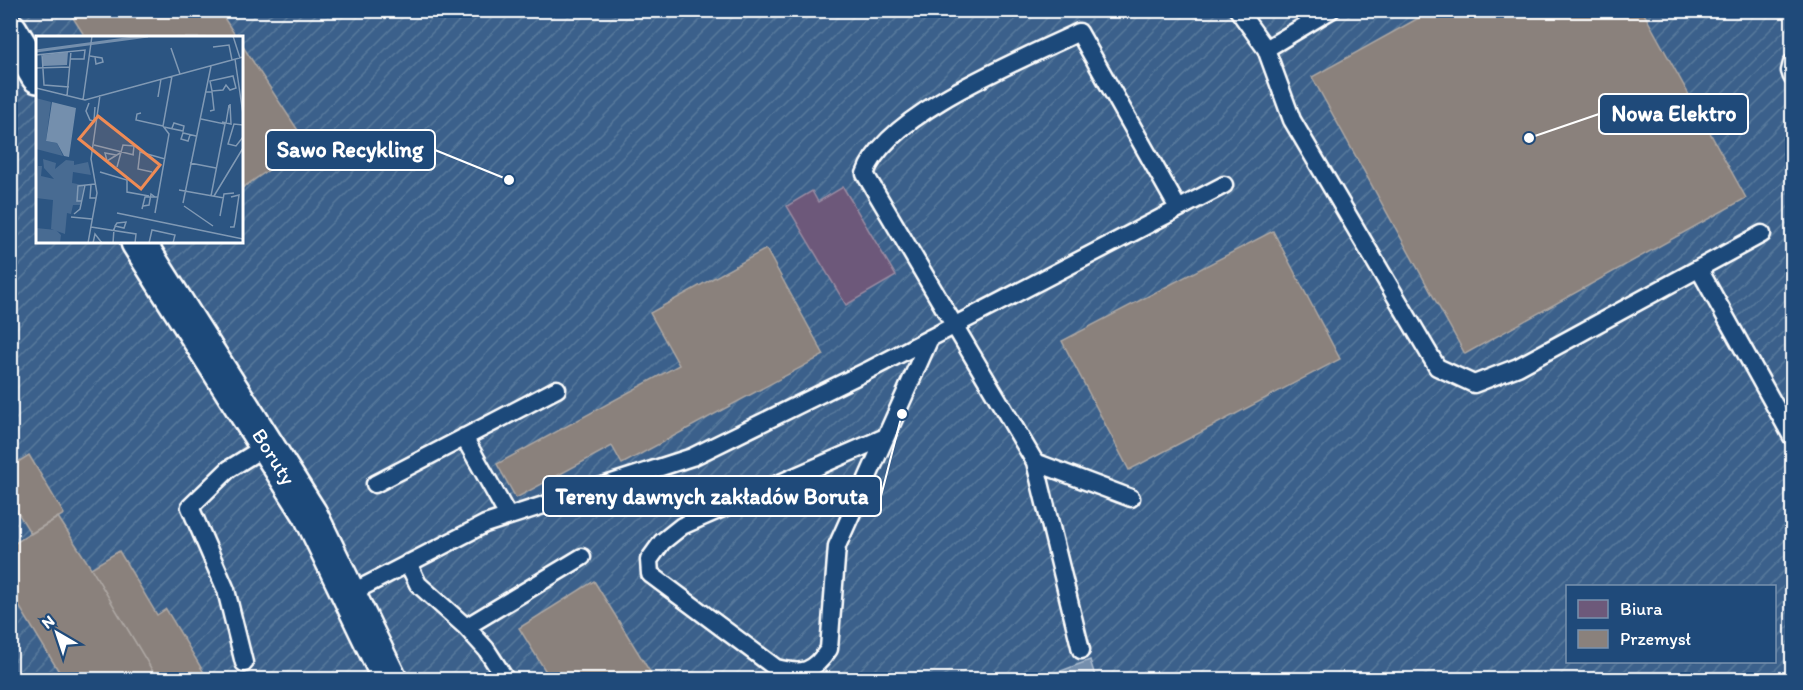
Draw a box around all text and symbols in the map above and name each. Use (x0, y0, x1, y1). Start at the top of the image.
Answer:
inset map (36, 36, 243, 243)
callout: Nowa Elektro (1599, 94, 1748, 134)
text: Nowa Elektro (1611, 100, 1737, 127)
callout: Sawo Recykling (266, 130, 435, 170)
text: Sawo Recykling (277, 136, 424, 163)
street label: Boruty (247, 424, 301, 489)
callout: Tereny dawnych zakładów Boruta (543, 476, 881, 516)
text: Tereny dawnych zakładów Boruta (554, 483, 869, 510)
legend (1566, 585, 1776, 663)
text: Biura (1620, 598, 1663, 620)
north arrow (27, 603, 87, 663)
text: N (38, 611, 58, 633)
text: Przemysł (1620, 628, 1691, 650)

